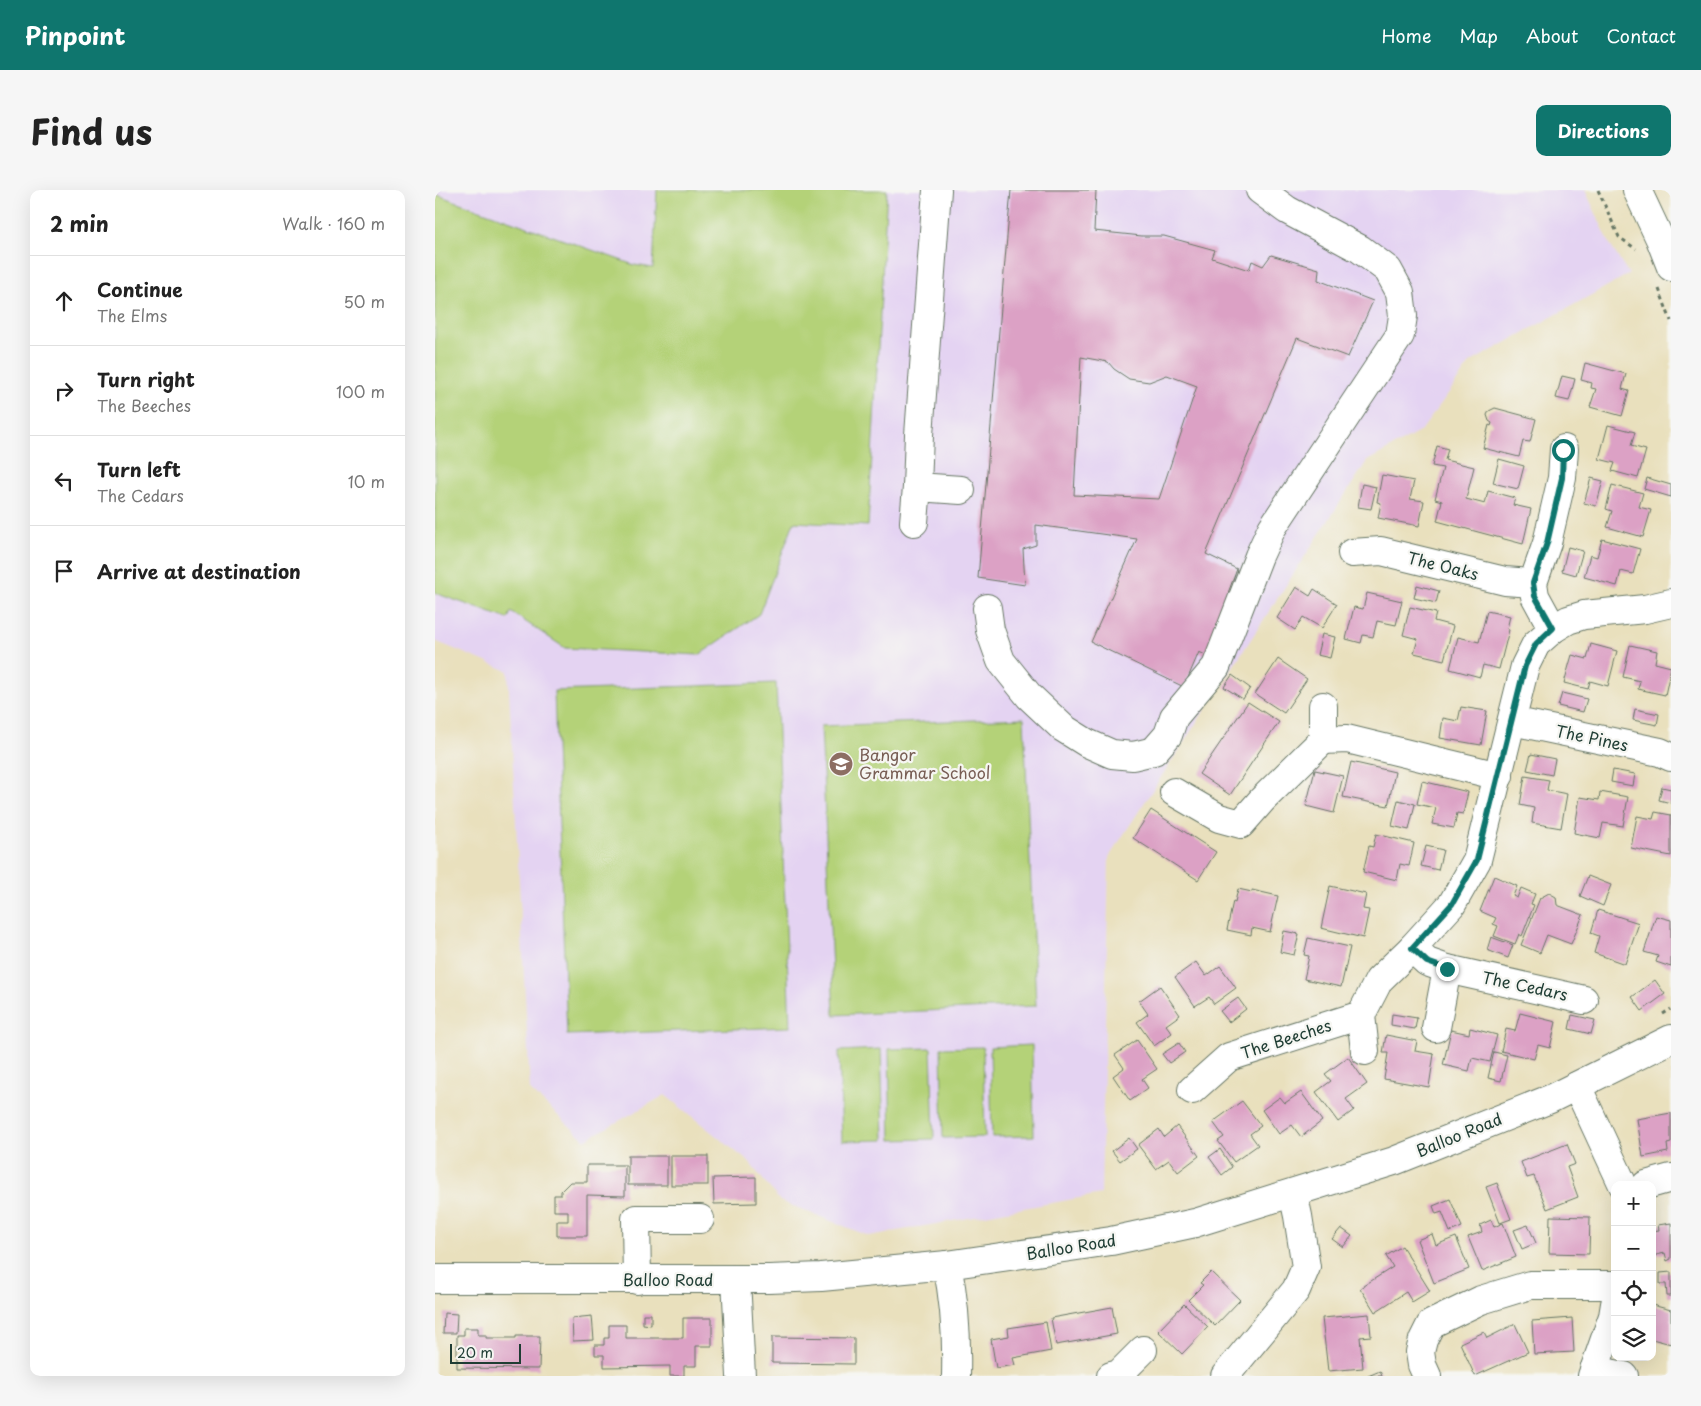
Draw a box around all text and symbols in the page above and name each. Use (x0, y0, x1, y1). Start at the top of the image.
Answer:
text: Pinpoint (25, 17, 126, 53)
text: Home (1381, 22, 1431, 49)
text: Map (1459, 22, 1498, 49)
text: About (1526, 22, 1578, 49)
text: Contact (1606, 22, 1676, 49)
text: Find us (30, 104, 152, 157)
button: Directions (1536, 105, 1671, 156)
text: 2 min (50, 207, 109, 239)
text: Walk · 160 m (282, 211, 385, 235)
text: Continue (97, 275, 183, 303)
icon: ahead (50, 287, 78, 315)
text: 50 m (344, 289, 385, 313)
text: The Elms (97, 303, 167, 327)
text: Turn right (97, 365, 195, 393)
icon: right (50, 377, 78, 405)
text: 100 m (336, 379, 385, 403)
text: The Beeches (97, 393, 191, 417)
route start (1552, 439, 1575, 462)
text: Turn left (97, 455, 181, 483)
icon: left (50, 467, 78, 495)
text: 10 m (348, 469, 385, 493)
text: The Cedars (97, 483, 184, 507)
street label: The Oaks (1405, 545, 1481, 585)
icon: arrive (50, 557, 78, 585)
text: Arrive at destination (97, 557, 301, 585)
street label: The Pines (1554, 718, 1631, 756)
place label: Bangor Grammar School (859, 742, 990, 784)
school or university icon: Bangor Grammar School (828, 751, 854, 777)
route end (1436, 958, 1459, 981)
street label: The Cedars (1480, 964, 1570, 1006)
street label: The Beeches (1237, 1012, 1334, 1064)
street label: Balloo Road (1412, 1106, 1505, 1162)
map controls (1611, 1181, 1656, 1361)
button: + (1611, 1181, 1656, 1226)
button: − (1611, 1226, 1656, 1271)
street label: Balloo Road (1024, 1227, 1118, 1265)
street label: Balloo Road (623, 1267, 713, 1291)
button: locate (1611, 1271, 1656, 1316)
button: layers (1611, 1316, 1656, 1361)
scale bar (450, 1341, 521, 1364)
text: 20 m (457, 1342, 493, 1363)

